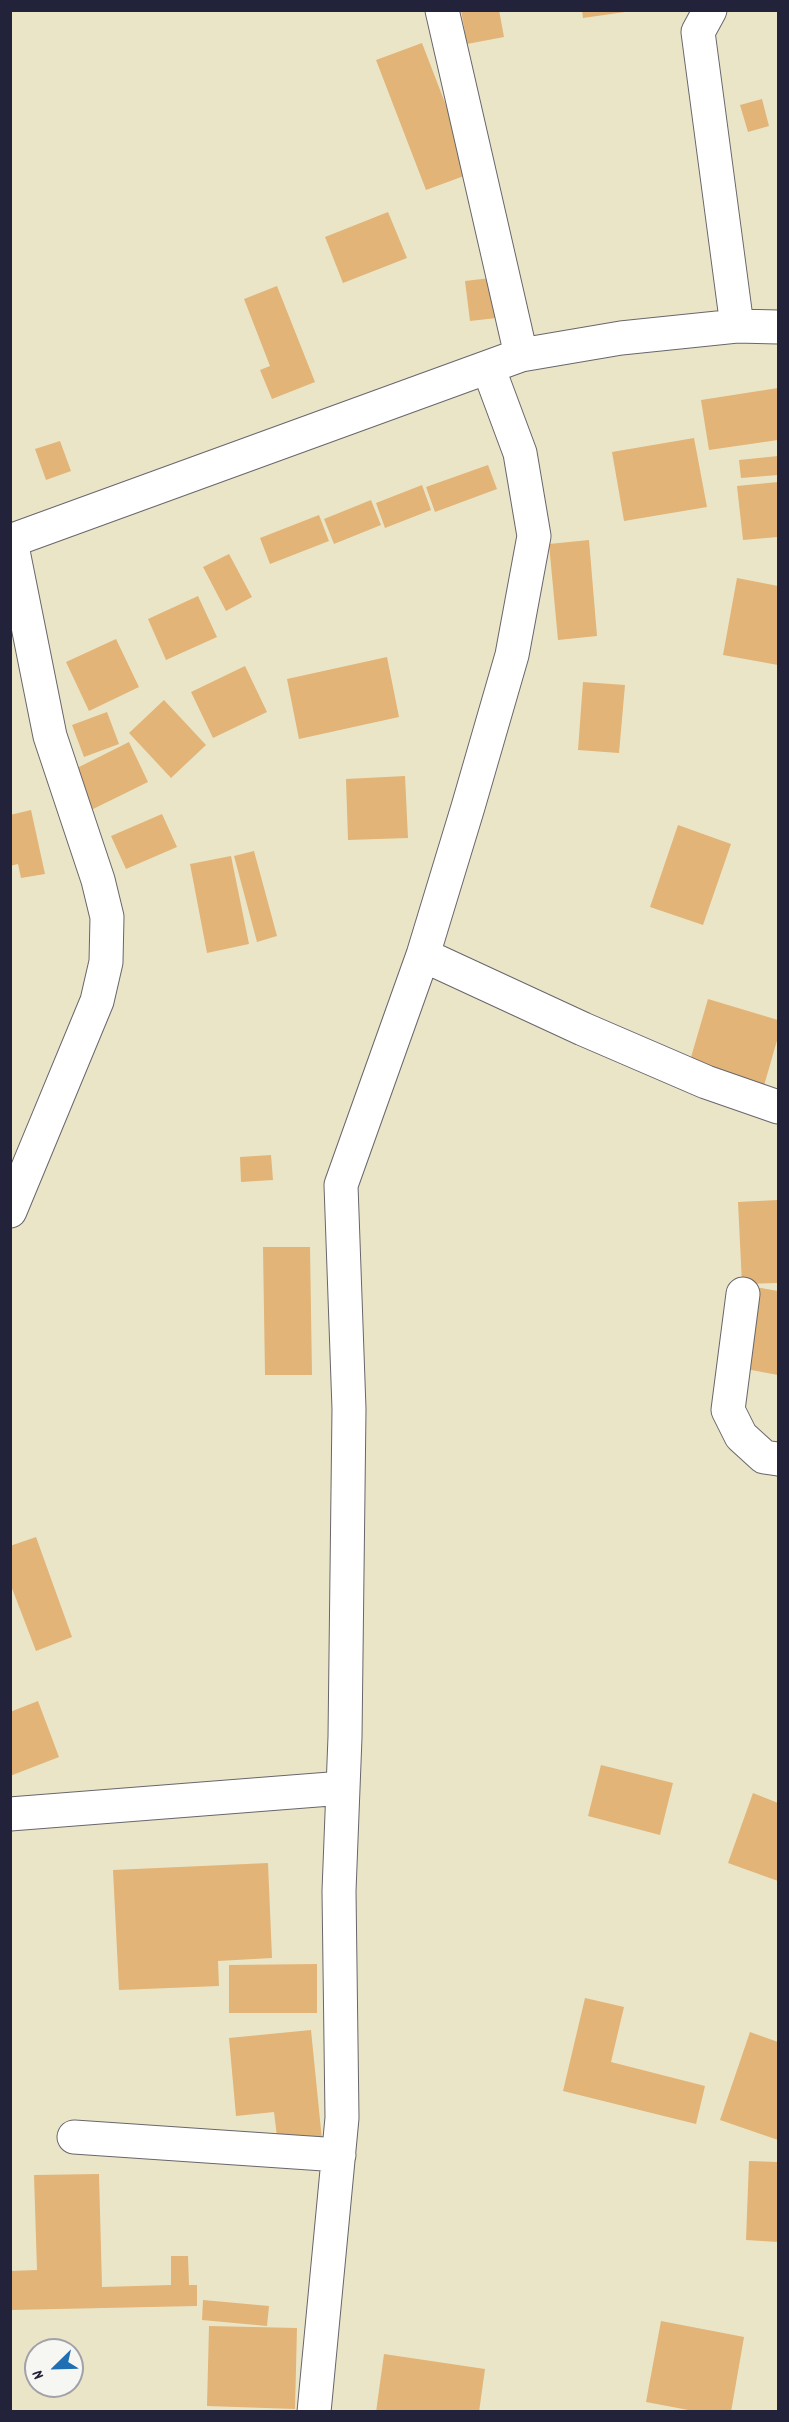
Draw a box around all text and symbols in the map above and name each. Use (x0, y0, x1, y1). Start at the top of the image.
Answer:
north arrow (24, 2338, 84, 2398)
text: N (27, 2366, 51, 2383)

